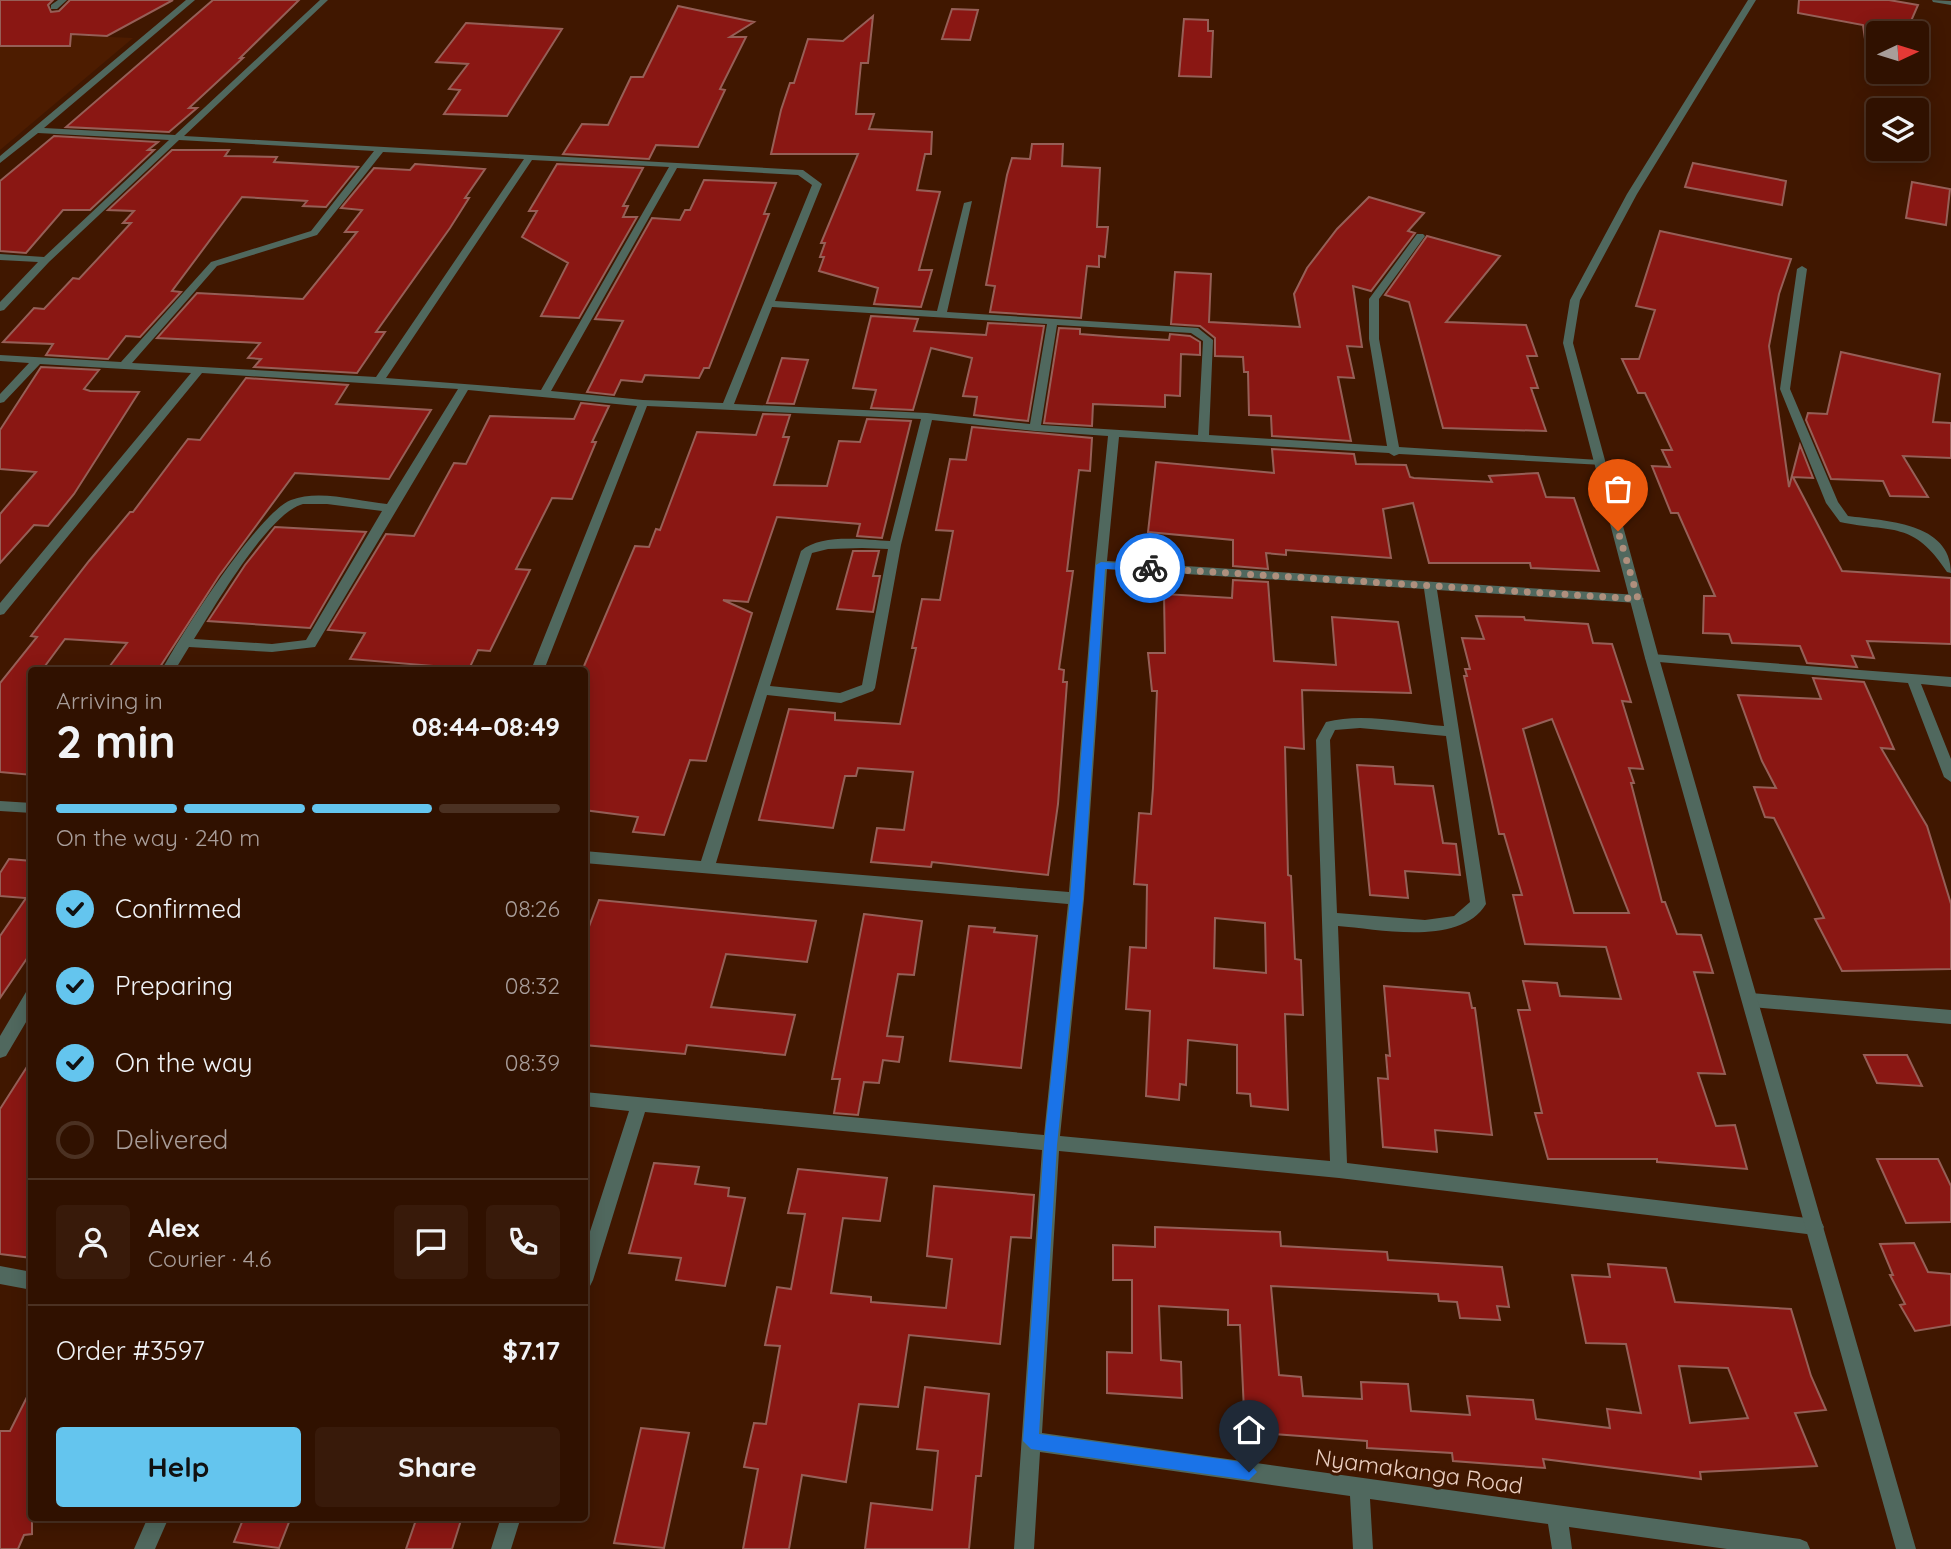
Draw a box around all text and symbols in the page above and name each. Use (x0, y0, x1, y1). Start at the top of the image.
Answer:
north arrow (1866, 21, 1928, 84)
map controls (1866, 21, 1929, 161)
button: layers (1866, 98, 1929, 161)
pin (1588, 459, 1648, 531)
icon: bag (1599, 470, 1637, 508)
courier (1115, 533, 1185, 603)
icon: bike (1131, 549, 1169, 587)
text: Arriving in (56, 686, 163, 715)
text: 08:44–08:49 (412, 710, 560, 743)
text: 2 min (56, 712, 176, 770)
text: On the way · 240 m (56, 823, 260, 852)
icon: check (56, 890, 94, 928)
text: Confirmed (115, 892, 242, 925)
text: 08:26 (504, 894, 560, 923)
icon: check (56, 967, 94, 1005)
text: Preparing (115, 969, 233, 1002)
text: 08:32 (505, 971, 560, 1000)
icon: check (56, 1044, 94, 1082)
text: On the way (115, 1046, 253, 1079)
text: 08:39 (505, 1048, 560, 1077)
text: Delivered (115, 1123, 228, 1156)
button: person (56, 1205, 130, 1279)
button: chat (394, 1205, 468, 1279)
button: phone (486, 1205, 560, 1279)
text: Alex (148, 1211, 199, 1244)
text: Courier · 4.6 (148, 1244, 271, 1273)
text: Order #3597 (56, 1334, 205, 1367)
text: $7.17 (502, 1334, 560, 1367)
pin (1219, 1400, 1279, 1472)
icon: home (1230, 1411, 1268, 1449)
button: Help (56, 1427, 301, 1507)
button: Share (315, 1427, 560, 1507)
street label: Nyamakanga Road (1313, 1442, 1525, 1500)

